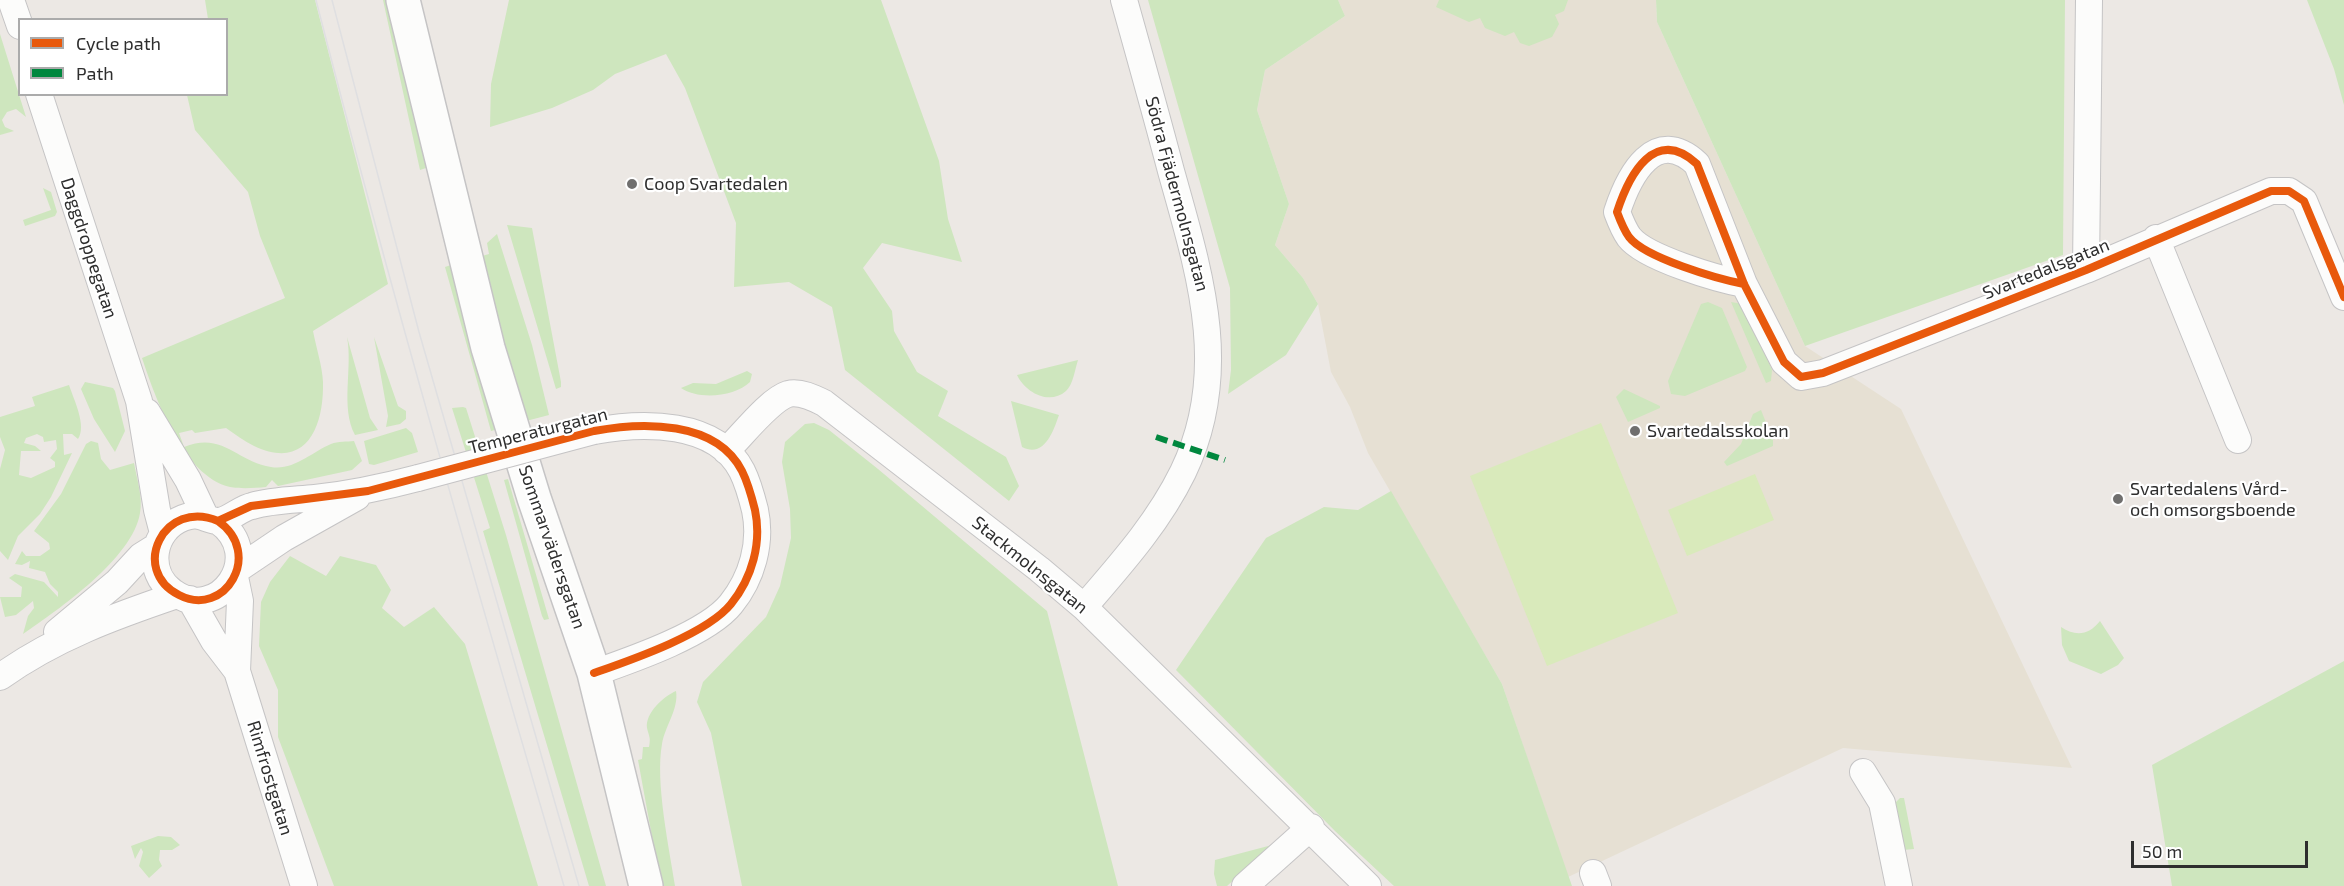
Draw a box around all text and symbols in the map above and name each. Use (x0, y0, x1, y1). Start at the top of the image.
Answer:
legend (18, 18, 228, 96)
text: Cycle path (76, 32, 161, 54)
text: Path (76, 62, 114, 84)
street label: Södra Fjädermolnsgatan (1141, 94, 1213, 294)
place label: Coop Svartedalen (644, 173, 788, 195)
street label: Daggdroppegatan (56, 175, 122, 321)
marker: Coop Svartedalen (625, 177, 639, 191)
street label: Svartedalsgatan (1979, 234, 2113, 304)
street label: Temperaturgatan (466, 403, 610, 459)
place label: Svartedalsskolan (1647, 420, 1789, 442)
marker: Svartedalsskolan (1628, 424, 1642, 438)
street label: Sommarvädersgatan (514, 462, 590, 632)
place label: Svartedalens Vård- och omsorgsboende (2130, 478, 2296, 520)
marker: Svartedalens Vård- och omsorgsboende (2111, 492, 2125, 506)
street label: Stackmolnsgatan (968, 512, 1092, 618)
street label: Rimfrostgatan (242, 718, 298, 838)
scale bar (2134, 829, 2311, 867)
text: 50 m (2142, 840, 2182, 862)

